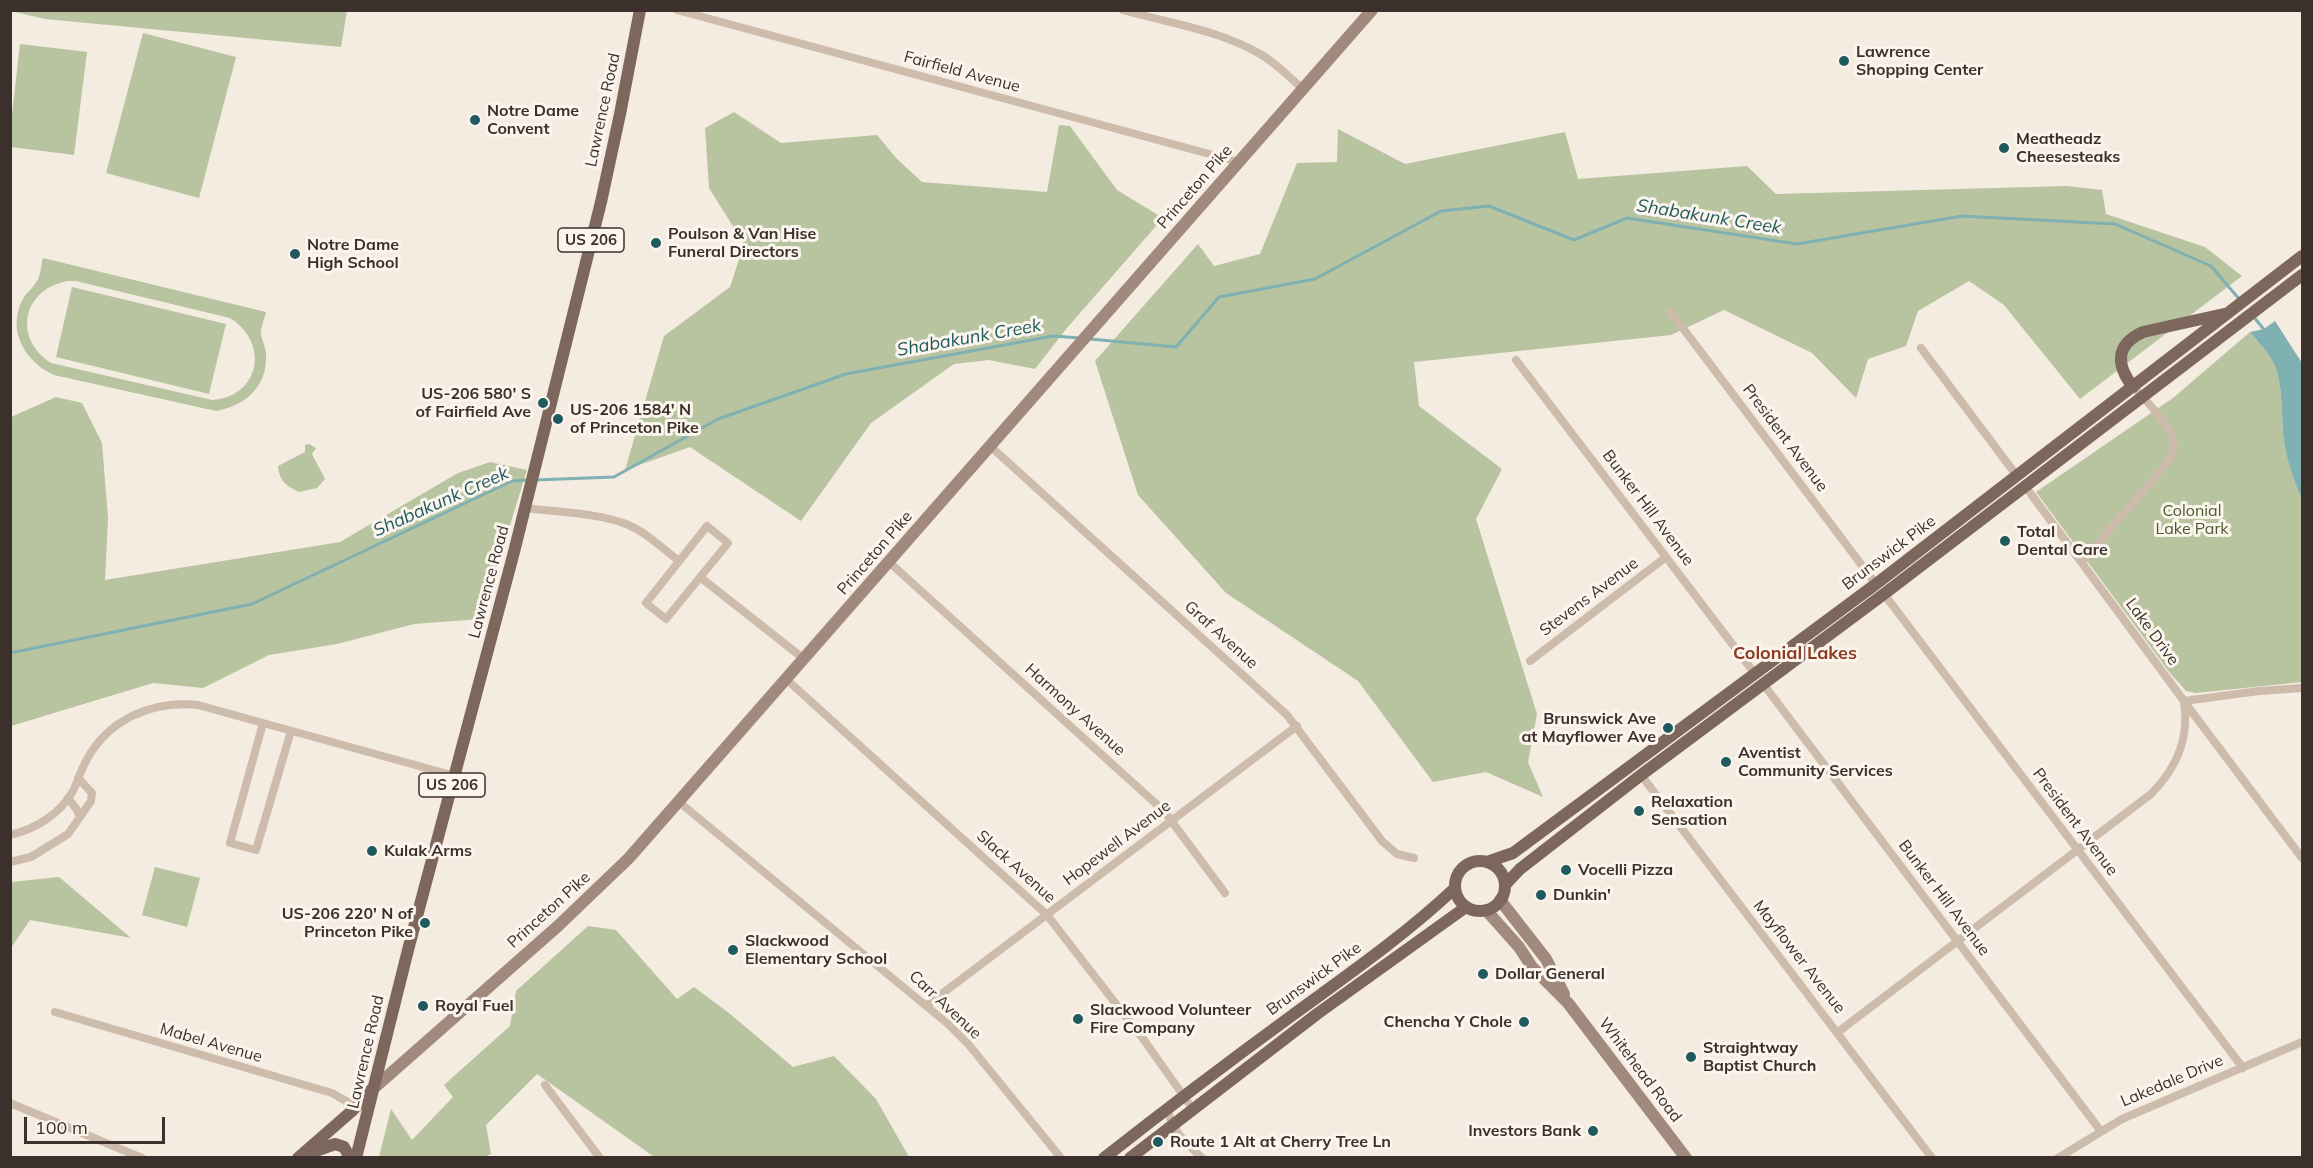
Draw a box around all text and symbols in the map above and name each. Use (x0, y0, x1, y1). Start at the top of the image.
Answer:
place label: Lawrence Shopping Center (1856, 42, 1983, 80)
street label: Fairfield Avenue (902, 47, 1022, 97)
street label: Lawrence Road (582, 51, 624, 169)
marker: Lawrence Shopping Center (1837, 54, 1851, 68)
place label: Notre Dame Convent (487, 101, 579, 139)
marker: Notre Dame Convent (468, 113, 482, 127)
place label: Meatheadz Cheesesteaks (2016, 129, 2120, 167)
street label: Princeton Pike (1153, 141, 1237, 233)
marker: Meatheadz Cheesesteaks (1997, 141, 2011, 155)
water label: Shabakunk Creek (1635, 195, 1783, 239)
place label: Poulson & Van Hise Funeral Directors (668, 224, 816, 262)
road number: US 206 (558, 228, 624, 252)
place label: Notre Dame High School (307, 235, 399, 273)
marker: Poulson & Van Hise Funeral Directors (649, 236, 663, 250)
marker: Notre Dame High School (288, 247, 302, 261)
water label: Shabakunk Creek (895, 315, 1043, 361)
street label: President Avenue (1738, 380, 1832, 496)
place label: US-206 580' S of Fairfield Ave (416, 384, 531, 422)
marker: US-206 580' S of Fairfield Ave (536, 396, 550, 410)
place label: US-206 1584' N of Princeton Pike (570, 400, 699, 438)
marker: US-206 1584' N of Princeton Pike (551, 412, 565, 426)
street label: Bunker Hill Avenue (1598, 446, 1698, 570)
water label: Shabakunk Creek (370, 462, 512, 542)
park label: Colonial Lake Park (2156, 501, 2228, 539)
street label: Princeton Pike (833, 507, 917, 599)
street label: Brunswick Pike (1838, 512, 1940, 594)
place label: Total Dental Care (2017, 522, 2108, 560)
street label: Lawrence Road (465, 524, 513, 640)
marker: Total Dental Care (1998, 534, 2012, 548)
street label: Stevens Avenue (1536, 554, 1642, 640)
street label: Lake Drive (2121, 595, 2183, 669)
street label: Graf Avenue (1180, 597, 1262, 673)
district label: Colonial Lakes (1733, 643, 1857, 665)
street label: Harmony Avenue (1021, 660, 1129, 760)
place label: Brunswick Ave at Mayflower Ave (1521, 709, 1656, 747)
marker: Brunswick Ave at Mayflower Ave (1661, 721, 1675, 735)
place label: Aventist Community Services (1738, 743, 1893, 781)
marker: Aventist Community Services (1719, 755, 1733, 769)
street label: President Avenue (2028, 764, 2122, 880)
road number: US 206 (419, 773, 485, 797)
place label: Relaxation Sensation (1651, 792, 1733, 830)
street label: Hopewell Avenue (1059, 796, 1175, 890)
marker: Relaxation Sensation (1632, 804, 1646, 818)
street label: Slack Avenue (973, 827, 1059, 907)
street label: Bunker Hill Avenue (1894, 836, 1994, 960)
place label: Kulak Arms (384, 841, 472, 861)
marker: Kulak Arms (365, 844, 379, 858)
place label: Vocelli Pizza (1578, 860, 1673, 880)
marker: Vocelli Pizza (1559, 863, 1573, 877)
street label: Princeton Pike (504, 868, 594, 952)
place label: Dunkin' (1553, 885, 1611, 905)
marker: Dunkin' (1534, 888, 1548, 902)
street label: Mayflower Avenue (1749, 897, 1849, 1017)
place label: US-206 220' N of Princeton Pike (282, 904, 413, 942)
marker: US-206 220' N of Princeton Pike (418, 916, 432, 930)
place label: Slackwood Elementary School (745, 931, 887, 969)
street label: Brunswick Pike (1263, 938, 1365, 1020)
marker: Slackwood Elementary School (726, 943, 740, 957)
place label: Dollar General (1495, 964, 1605, 984)
street label: Carr Avenue (905, 967, 985, 1043)
marker: Dollar General (1476, 967, 1490, 981)
street label: Lawrence Road (344, 993, 388, 1111)
place label: Royal Fuel (435, 996, 514, 1016)
marker: Royal Fuel (416, 999, 430, 1013)
place label: Slackwood Volunteer Fire Company (1090, 1000, 1251, 1038)
marker: Slackwood Volunteer Fire Company (1071, 1012, 1085, 1026)
place label: Chencha Y Chole (1383, 1012, 1512, 1032)
street label: Whitehead Road (1594, 1014, 1686, 1126)
marker: Chencha Y Chole (1517, 1015, 1531, 1029)
street label: Mabel Avenue (158, 1019, 264, 1067)
place label: Straightway Baptist Church (1703, 1038, 1816, 1076)
marker: Straightway Baptist Church (1684, 1050, 1698, 1064)
street label: Lakedale Drive (2118, 1051, 2226, 1111)
scale bar (27, 1105, 168, 1143)
text: 100 m (35, 1116, 88, 1139)
place label: Investors Bank (1468, 1121, 1581, 1141)
marker: Investors Bank (1586, 1124, 1600, 1138)
place label: Route 1 Alt at Cherry Tree Ln (1170, 1132, 1391, 1152)
marker: Route 1 Alt at Cherry Tree Ln (1151, 1135, 1165, 1149)

